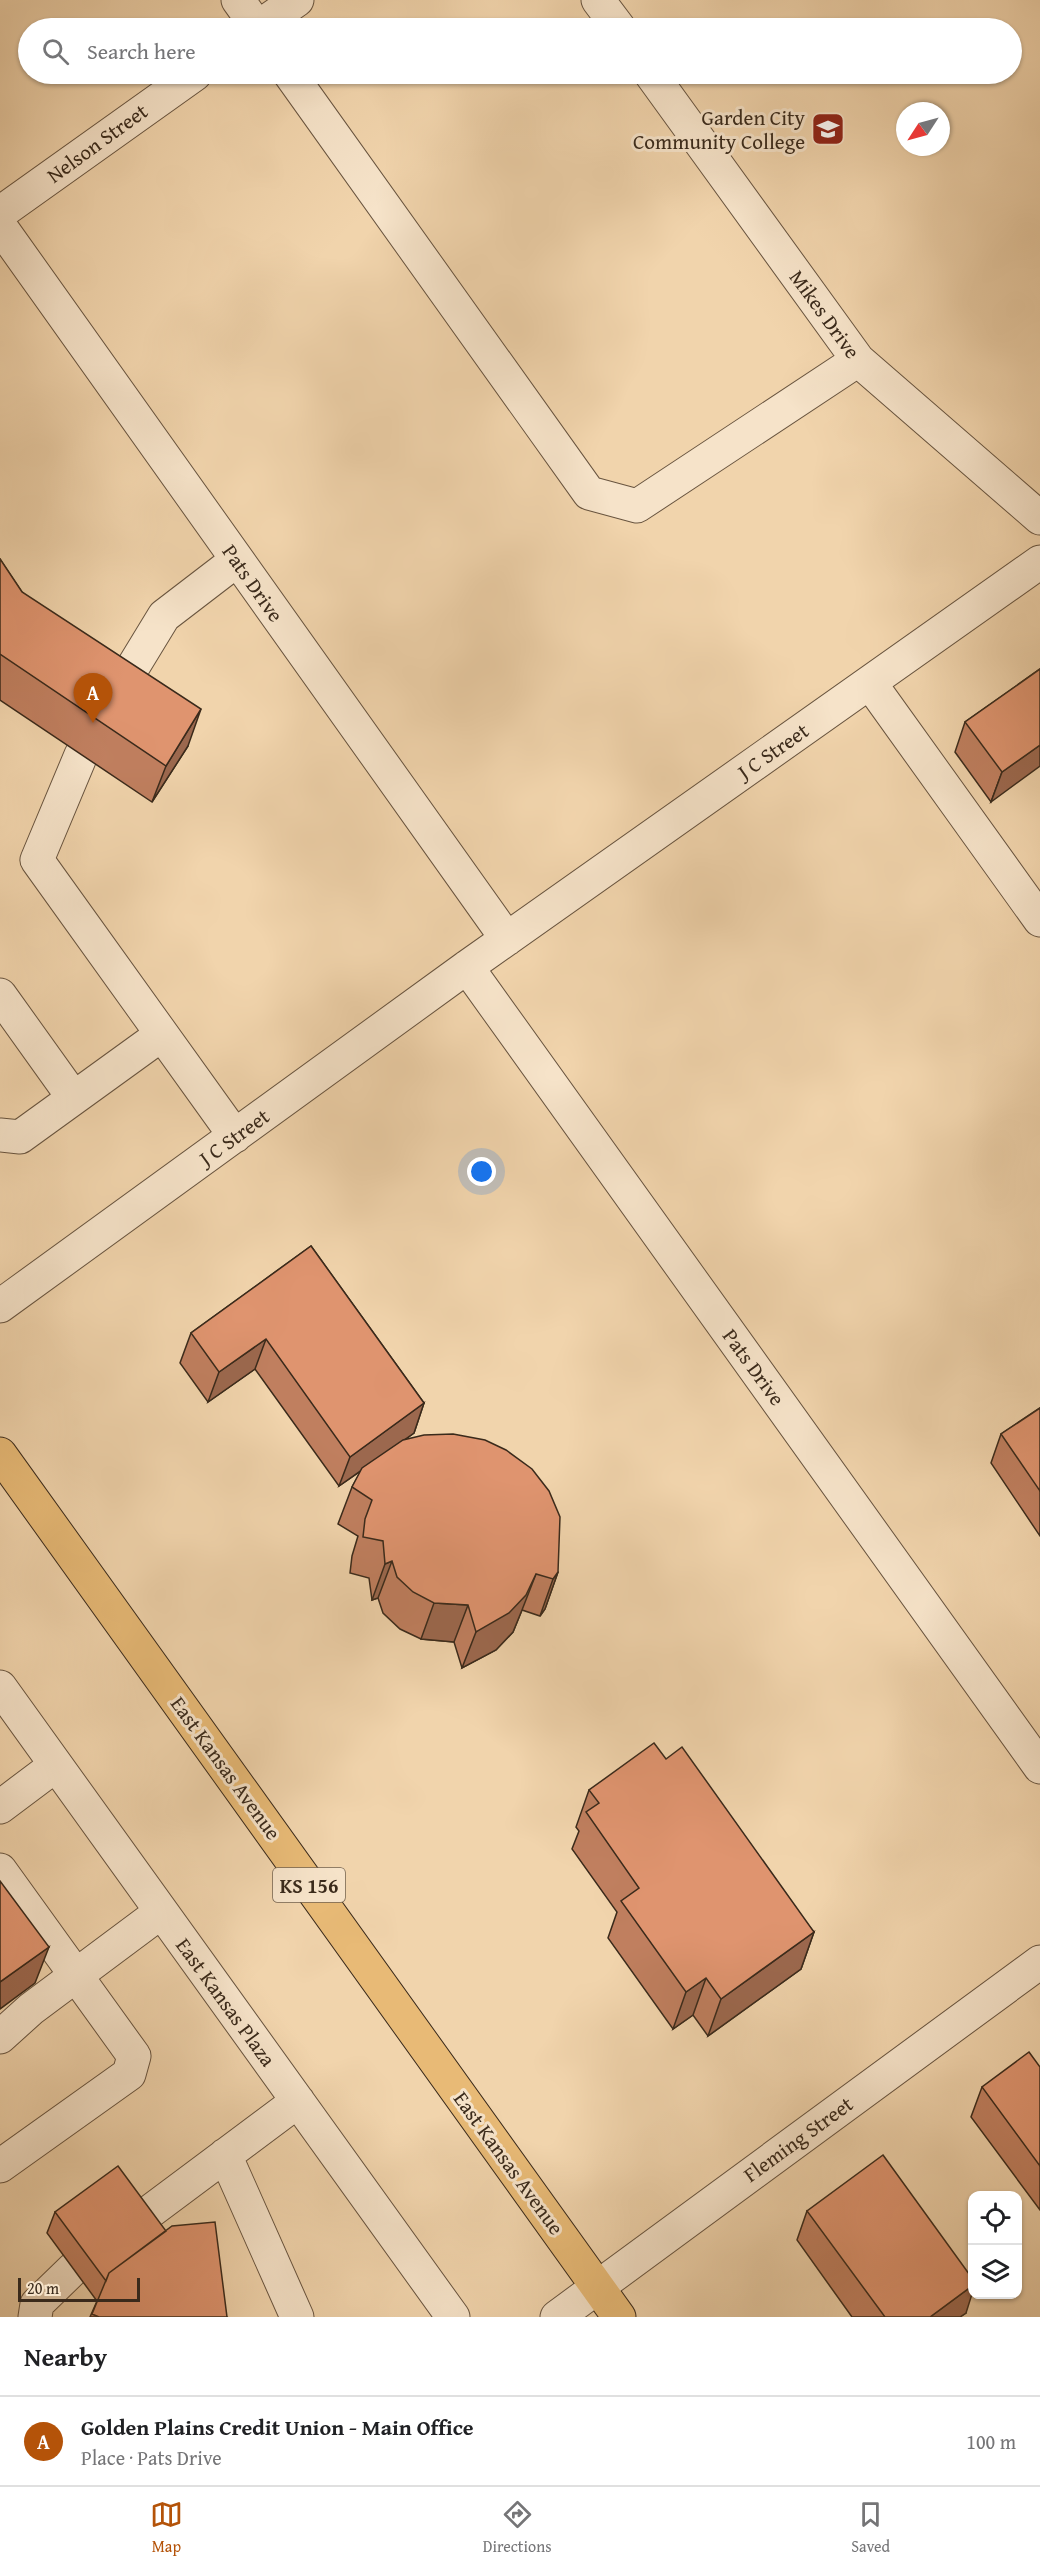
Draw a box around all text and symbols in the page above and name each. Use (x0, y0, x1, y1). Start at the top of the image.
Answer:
search box (18, 18, 1022, 84)
icon: search (39, 35, 72, 68)
text: Search here (87, 35, 196, 67)
street label: Nelson Street (40, 95, 154, 190)
place label: Garden City Community College (633, 102, 806, 157)
north arrow (896, 102, 950, 156)
school or university icon: Garden City Community College (810, 111, 846, 147)
street label: Mikes Drive (782, 263, 868, 365)
street label: Pats Drive (215, 538, 291, 628)
pin: A (74, 674, 112, 723)
street label: J C Street (729, 715, 815, 788)
street label: J C Street (190, 1100, 276, 1175)
your location (467, 1157, 496, 1186)
street label: Pats Drive (715, 1322, 793, 1412)
street label: East Kansas Avenue (163, 1690, 289, 1846)
road number: KS 156 (273, 1868, 345, 1902)
street label: East Kansas Plaza (169, 1931, 283, 2073)
street label: East Kansas Avenue (446, 2085, 572, 2241)
street label: Fleming Street (737, 2088, 860, 2189)
map controls (968, 2191, 1022, 2299)
button: locate (968, 2191, 1022, 2245)
button: layers (968, 2245, 1022, 2299)
scale bar (18, 2275, 140, 2302)
text: 20 m (27, 2276, 59, 2300)
text: Nearby (24, 2337, 107, 2376)
text: Golden Plains Credit Union - Main Office (81, 2411, 474, 2443)
text: A (37, 2427, 50, 2456)
text: 100 m (966, 2427, 1016, 2456)
text: Place · Pats Drive (81, 2443, 222, 2472)
tab: Map (150, 2498, 183, 2558)
tab: Directions (483, 2498, 552, 2558)
tab: Saved (851, 2498, 890, 2558)

